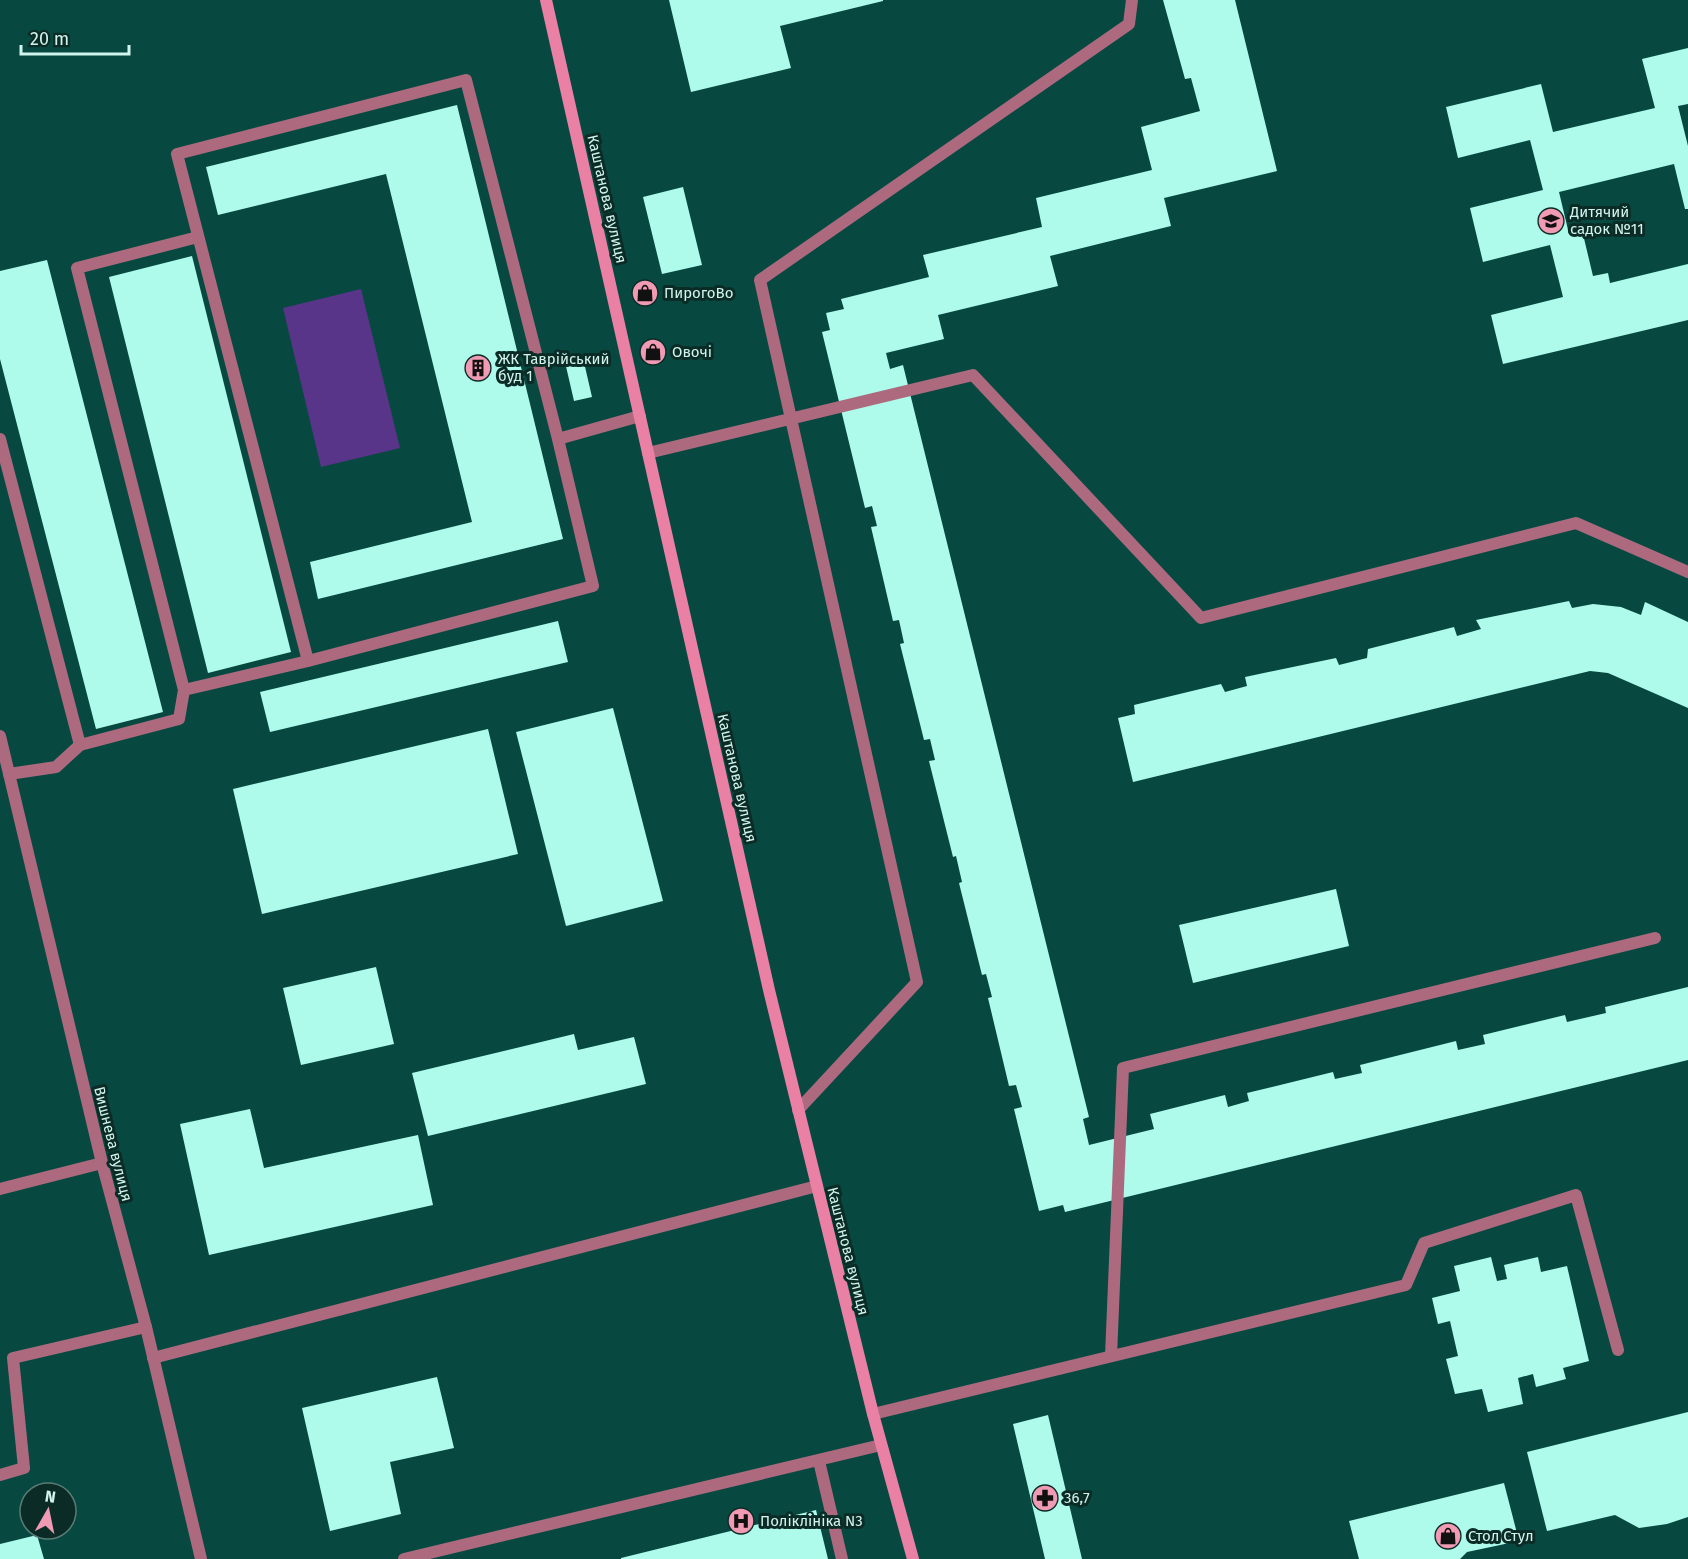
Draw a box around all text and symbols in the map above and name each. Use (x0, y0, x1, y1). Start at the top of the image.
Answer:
scale bar (21, 18, 129, 56)
text: 20 m (30, 28, 69, 50)
street label: Каштанова вулиця (583, 133, 631, 265)
place label: Дитячий садок №11 (1569, 203, 1644, 238)
school or university icon: Дитячий садок №11 (1536, 206, 1566, 236)
shop icon: ПирогоВо (630, 278, 660, 308)
place label: ПирогоВо (664, 284, 734, 302)
shop icon: Овочі (638, 337, 668, 367)
place label: Овочі (672, 343, 712, 361)
place label: ЖК Таврійський буд 1 (498, 350, 610, 385)
building icon: ЖК Таврійський буд 1 (463, 353, 493, 383)
street label: Каштанова вулиця (713, 712, 761, 844)
street label: Вишнева вулиця (90, 1085, 136, 1203)
street label: Каштанова вулиця (823, 1185, 873, 1317)
north arrow (18, 1481, 78, 1541)
pharmacy icon: 36,7 (1030, 1483, 1060, 1513)
text: N (44, 1486, 57, 1507)
place label: 36,7 (1064, 1489, 1090, 1507)
hospital icon: Поліклініка N3 (726, 1506, 756, 1536)
place label: Поліклініка N3 (760, 1512, 863, 1530)
shop icon: Стол Стул (1433, 1521, 1463, 1551)
place label: Стол Стул (1468, 1527, 1534, 1545)

